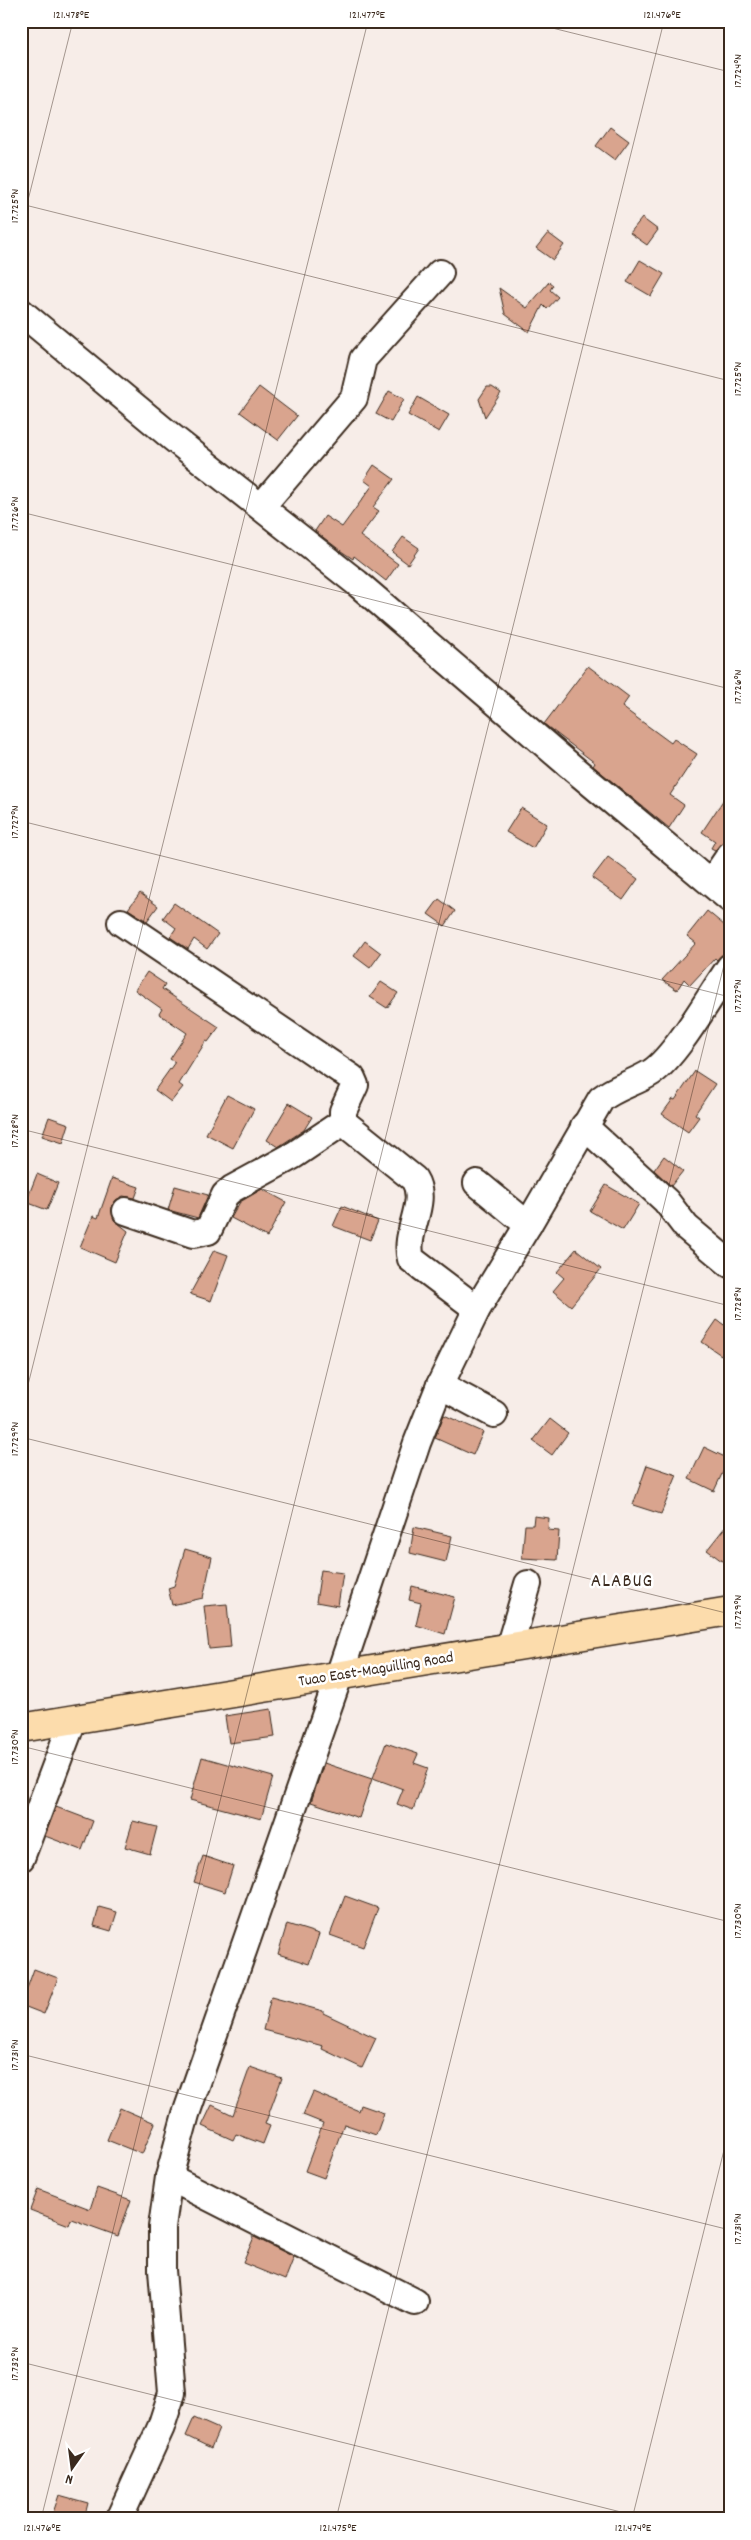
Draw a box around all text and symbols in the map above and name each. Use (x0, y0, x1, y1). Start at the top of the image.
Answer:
text: 121.478°E (53, 7, 90, 24)
text: 121.477°E (349, 7, 386, 24)
text: 121.476°E (643, 7, 681, 24)
text: 17.724°N (730, 54, 747, 88)
text: 17.725°N (7, 189, 24, 223)
text: 17.725°N (730, 362, 747, 396)
text: 17.726°N (7, 497, 24, 531)
text: 17.726°N (730, 670, 747, 704)
text: 17.727°N (7, 805, 24, 839)
text: 17.727°N (730, 979, 747, 1013)
text: 17.728°N (7, 1114, 24, 1148)
text: 17.728°N (730, 1287, 747, 1321)
text: 17.729°N (7, 1422, 24, 1456)
district label: ALABUG (591, 1569, 653, 1596)
text: 17.729°N (730, 1595, 747, 1629)
street label: Tuao East-Maguilling Road (297, 1646, 455, 1694)
text: 17.730°N (7, 1729, 24, 1765)
text: 17.730°N (730, 1903, 747, 1939)
text: 17.731°N (7, 2039, 24, 2071)
text: 17.731°N (730, 2213, 747, 2245)
text: 17.732°N (7, 2347, 24, 2381)
north arrow (48, 2442, 98, 2492)
text: N (63, 2468, 75, 2489)
text: 121.476°E (23, 2520, 61, 2537)
text: 121.475°E (320, 2520, 357, 2537)
text: 121.474°E (615, 2520, 652, 2537)

